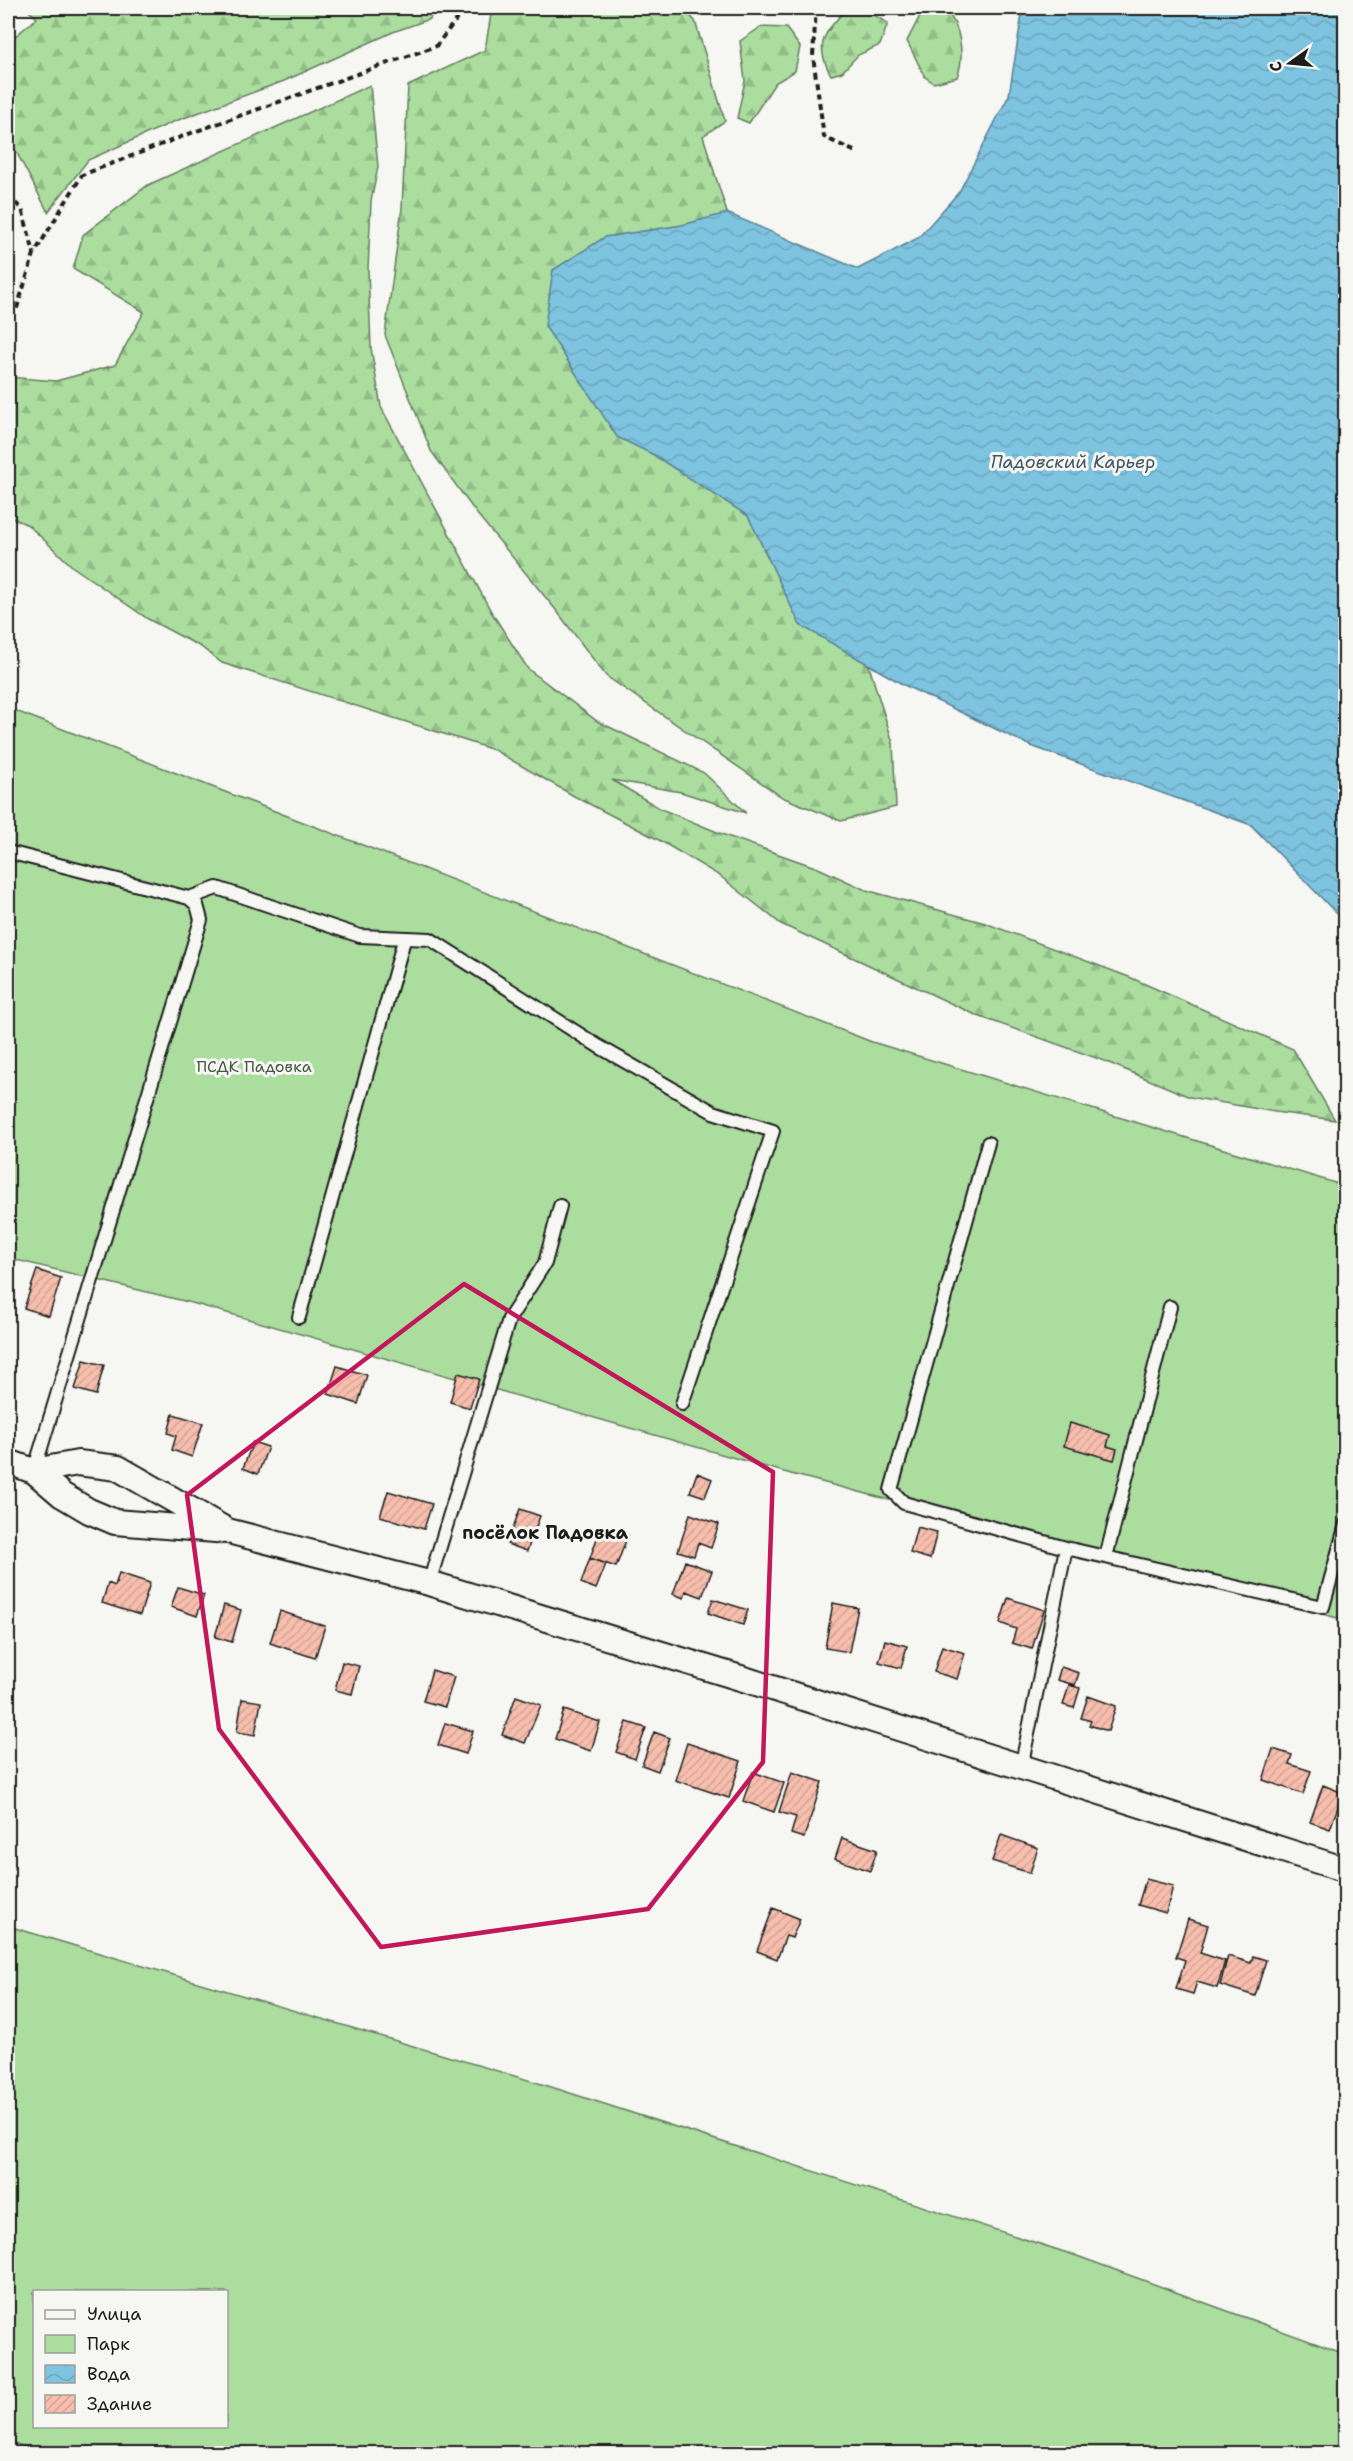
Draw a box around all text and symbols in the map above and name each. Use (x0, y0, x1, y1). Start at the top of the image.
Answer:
north arrow (1260, 33, 1320, 93)
text: С (1265, 59, 1287, 74)
water label: Падовский Карьер (991, 450, 1155, 474)
park label: ПСДК Падовка (196, 1056, 312, 1077)
district label: посёлок Падовка (462, 1521, 629, 1545)
legend (33, 2290, 228, 2428)
text: Улица (87, 2302, 141, 2326)
text: Парк (87, 2332, 130, 2356)
text: Вода (87, 2362, 130, 2386)
text: Здание (87, 2392, 152, 2416)

